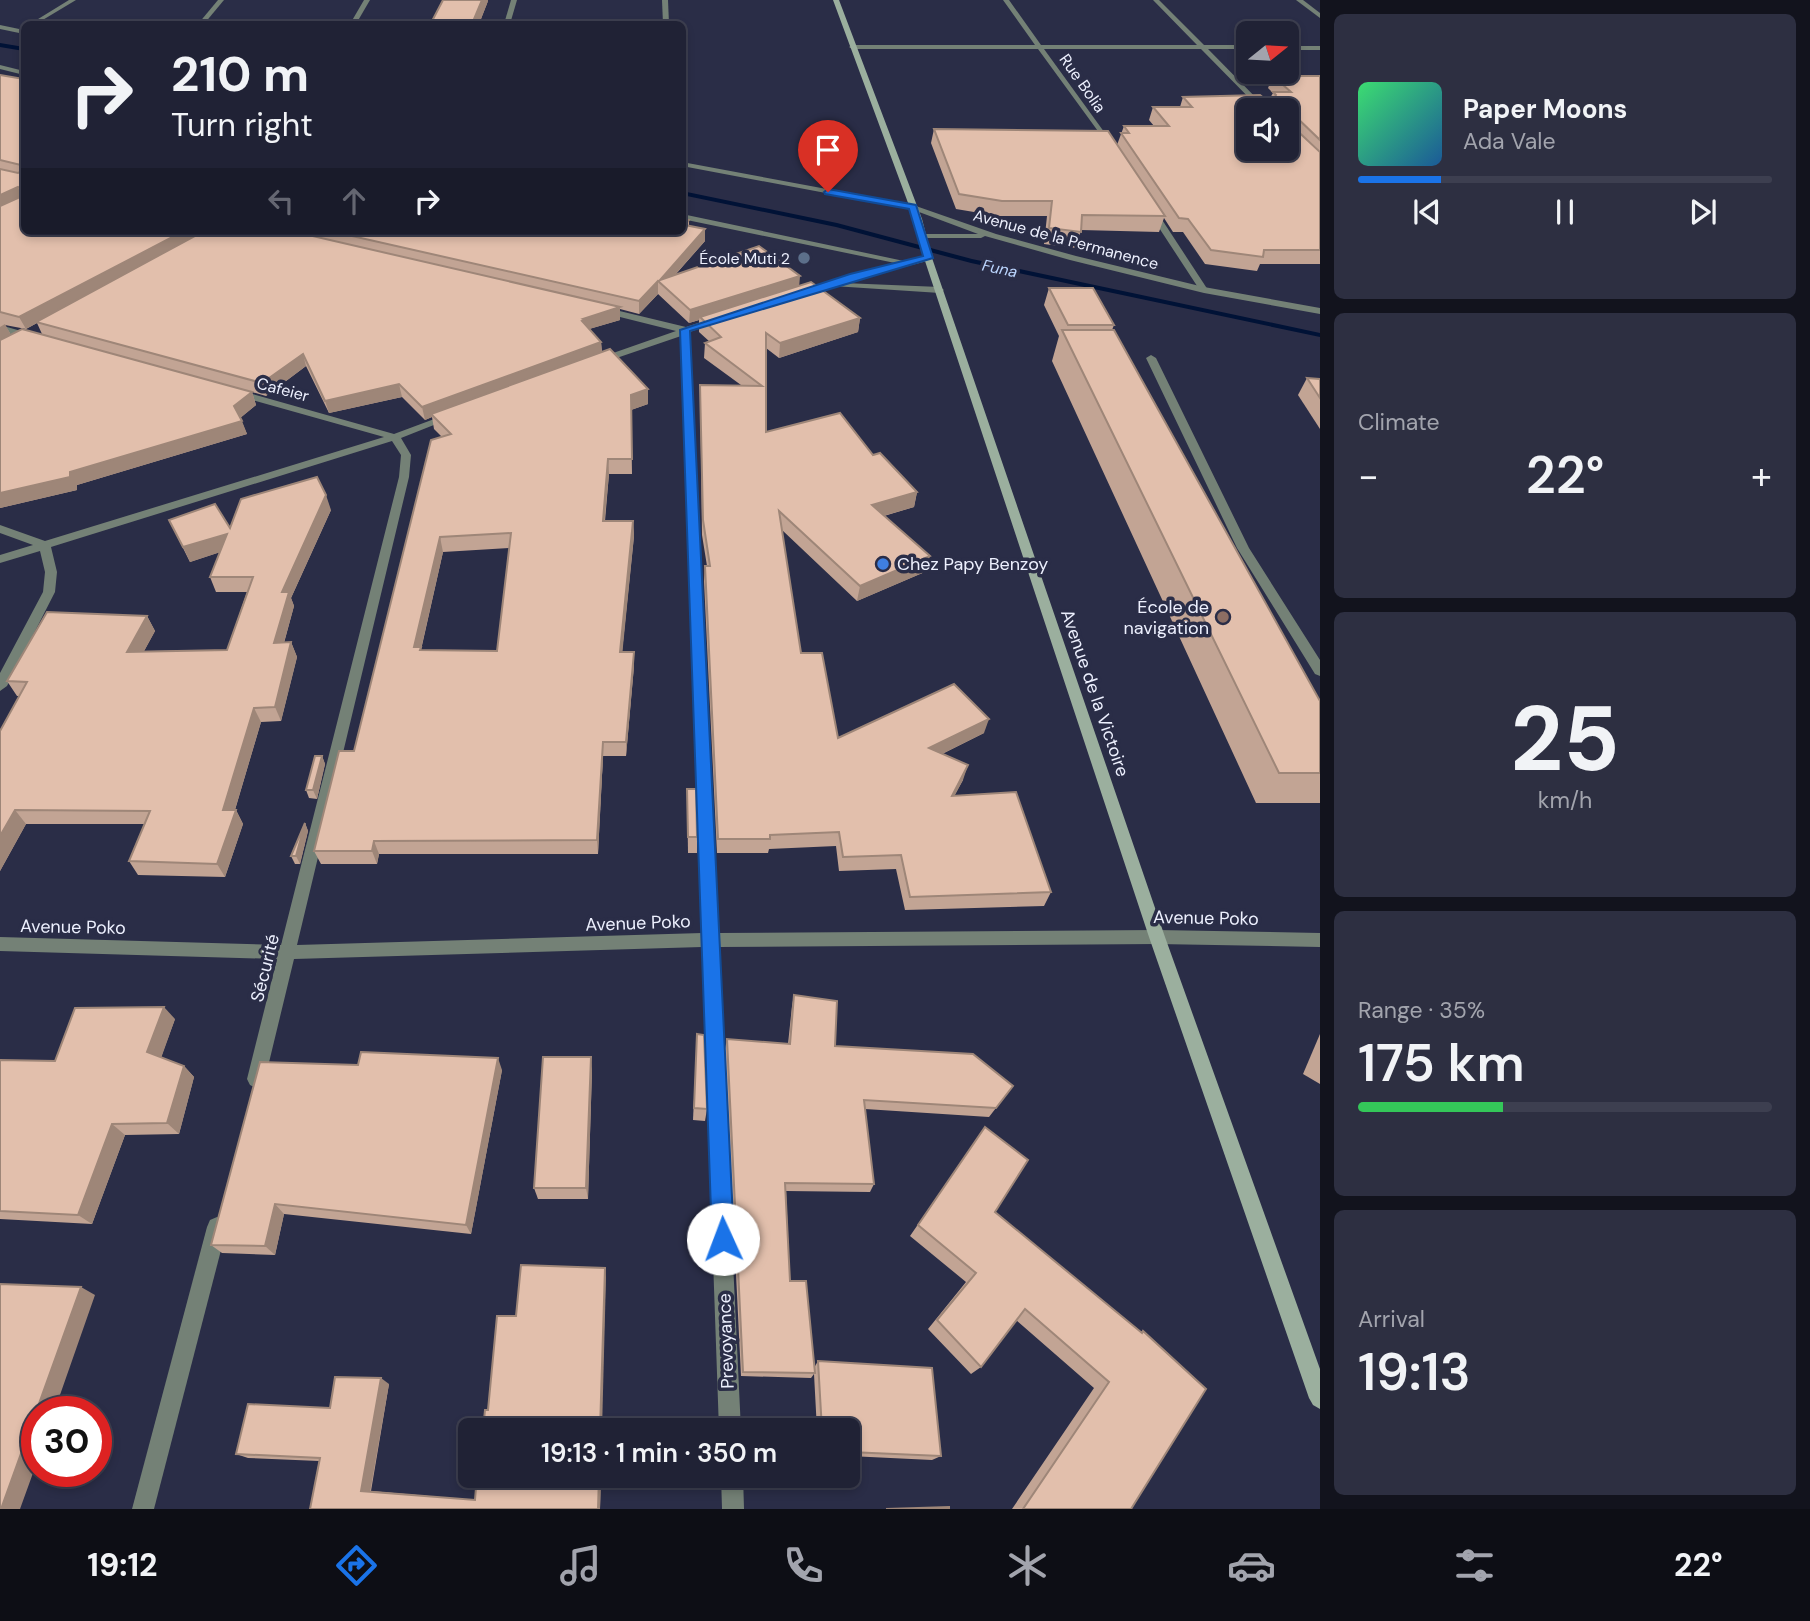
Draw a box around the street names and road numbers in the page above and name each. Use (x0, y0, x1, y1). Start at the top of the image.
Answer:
street label: Rue Bolia (1055, 50, 1110, 117)
street label: Avenue de la Permanence (971, 205, 1161, 274)
street label: Cafeier (254, 372, 311, 407)
street label: Avenue de la Victoire (1055, 606, 1135, 780)
street label: Avenue Poko (1153, 905, 1259, 931)
street label: Avenue Poko (585, 909, 691, 937)
street label: Avenue Poko (20, 914, 126, 940)
street label: Sécurité (245, 931, 285, 1005)
street label: Prevoyance (712, 1293, 740, 1389)

